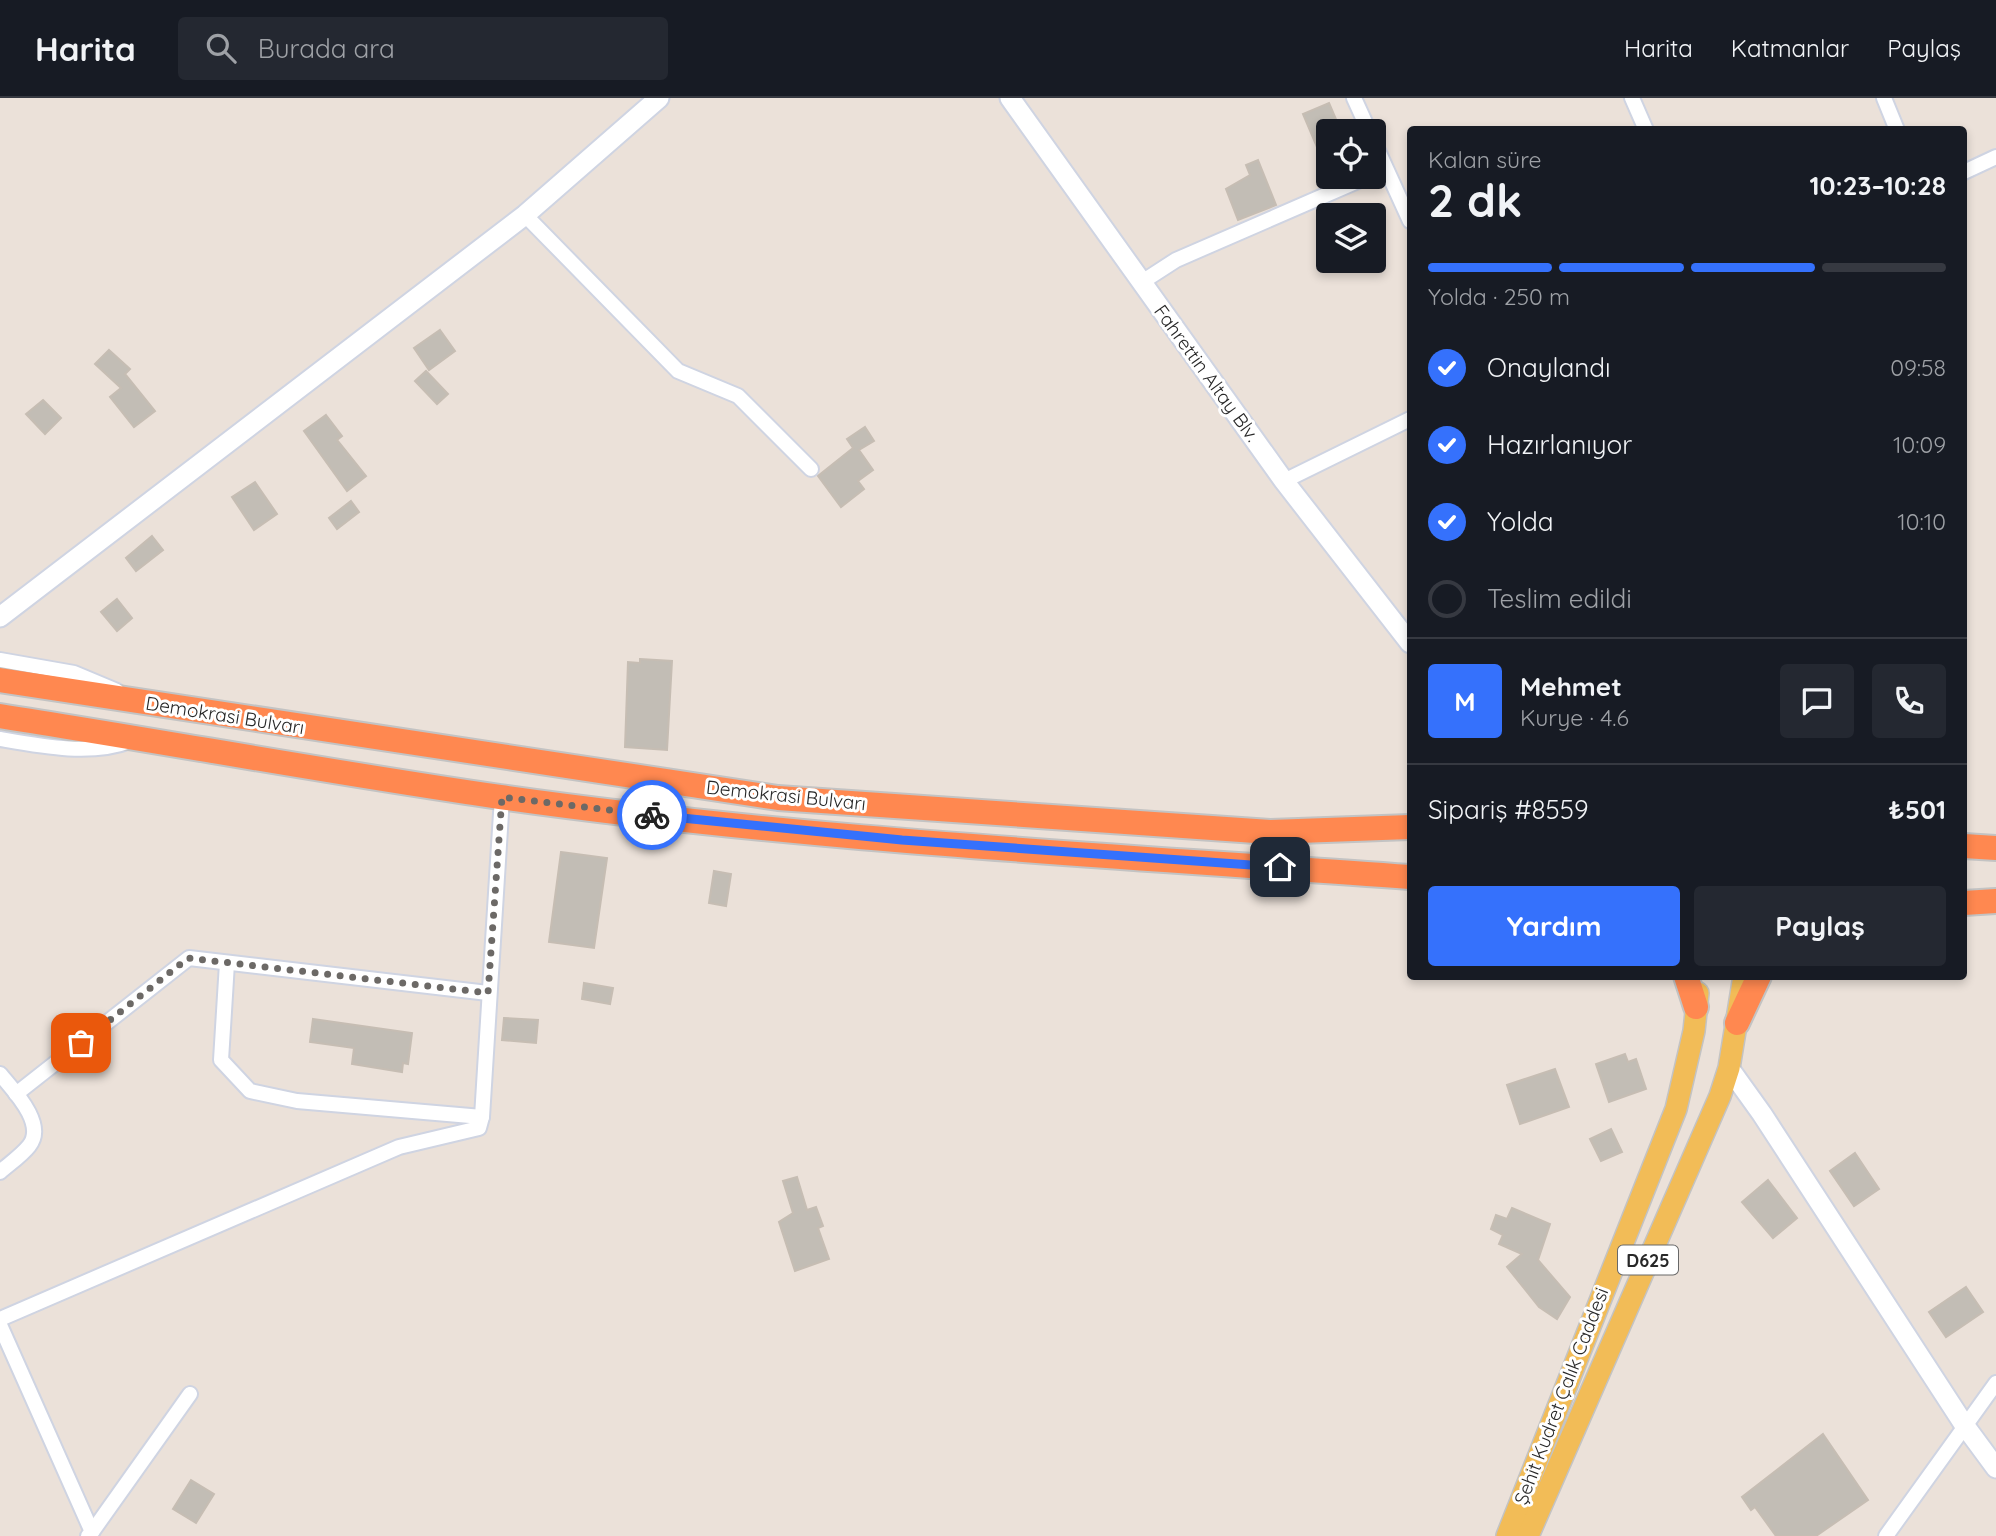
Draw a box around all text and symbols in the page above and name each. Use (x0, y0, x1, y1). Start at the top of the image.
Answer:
search box (178, 17, 668, 80)
text: Harita (35, 28, 136, 69)
icon: search (202, 29, 240, 67)
text: Burada ara (258, 32, 395, 65)
text: Harita (1624, 33, 1693, 63)
text: Katmanlar (1731, 33, 1849, 63)
text: Paylaş (1887, 33, 1961, 63)
map controls (1316, 119, 1386, 273)
button: locate (1316, 119, 1386, 189)
text: Kalan süre (1428, 145, 1541, 174)
text: 10:23–10:28 (1809, 169, 1946, 202)
text: 2 dk (1428, 171, 1522, 229)
button: layers (1316, 203, 1386, 273)
text: Yolda · 250 m (1428, 282, 1570, 311)
street label: Fahrettin Altay Blv. (1149, 300, 1265, 446)
icon: check (1428, 349, 1466, 387)
text: Onaylandı (1487, 351, 1611, 384)
text: 09:58 (1890, 353, 1946, 382)
icon: check (1428, 426, 1466, 464)
text: Hazırlanıyor (1487, 428, 1632, 461)
text: 10:09 (1893, 430, 1946, 459)
icon: check (1428, 503, 1466, 541)
text: Yolda (1487, 505, 1553, 538)
text: 10:10 (1897, 507, 1946, 536)
text: Teslim edildi (1487, 582, 1632, 615)
button: chat (1780, 664, 1854, 738)
button: phone (1872, 664, 1946, 738)
text: Mehmet (1520, 670, 1622, 703)
text: M (1454, 685, 1476, 718)
street label: Demokrasi Bulvarı (144, 691, 306, 739)
text: Kurye · 4.6 (1520, 703, 1629, 732)
street label: Demokrasi Bulvarı (705, 775, 867, 815)
courier (617, 780, 687, 850)
text: Sipariş #8559 (1428, 793, 1588, 826)
text: ₺501 (1888, 793, 1946, 826)
icon: bike (633, 796, 671, 834)
pin (1250, 837, 1310, 897)
icon: home (1261, 848, 1299, 886)
button: Yardım (1428, 886, 1680, 966)
button: Paylaş (1694, 886, 1946, 966)
pin (51, 1013, 111, 1073)
icon: bag (62, 1024, 100, 1062)
road number: D625 (1618, 1246, 1678, 1274)
street label: Şehit Kudret Çalık Caddesi (1509, 1284, 1613, 1508)

